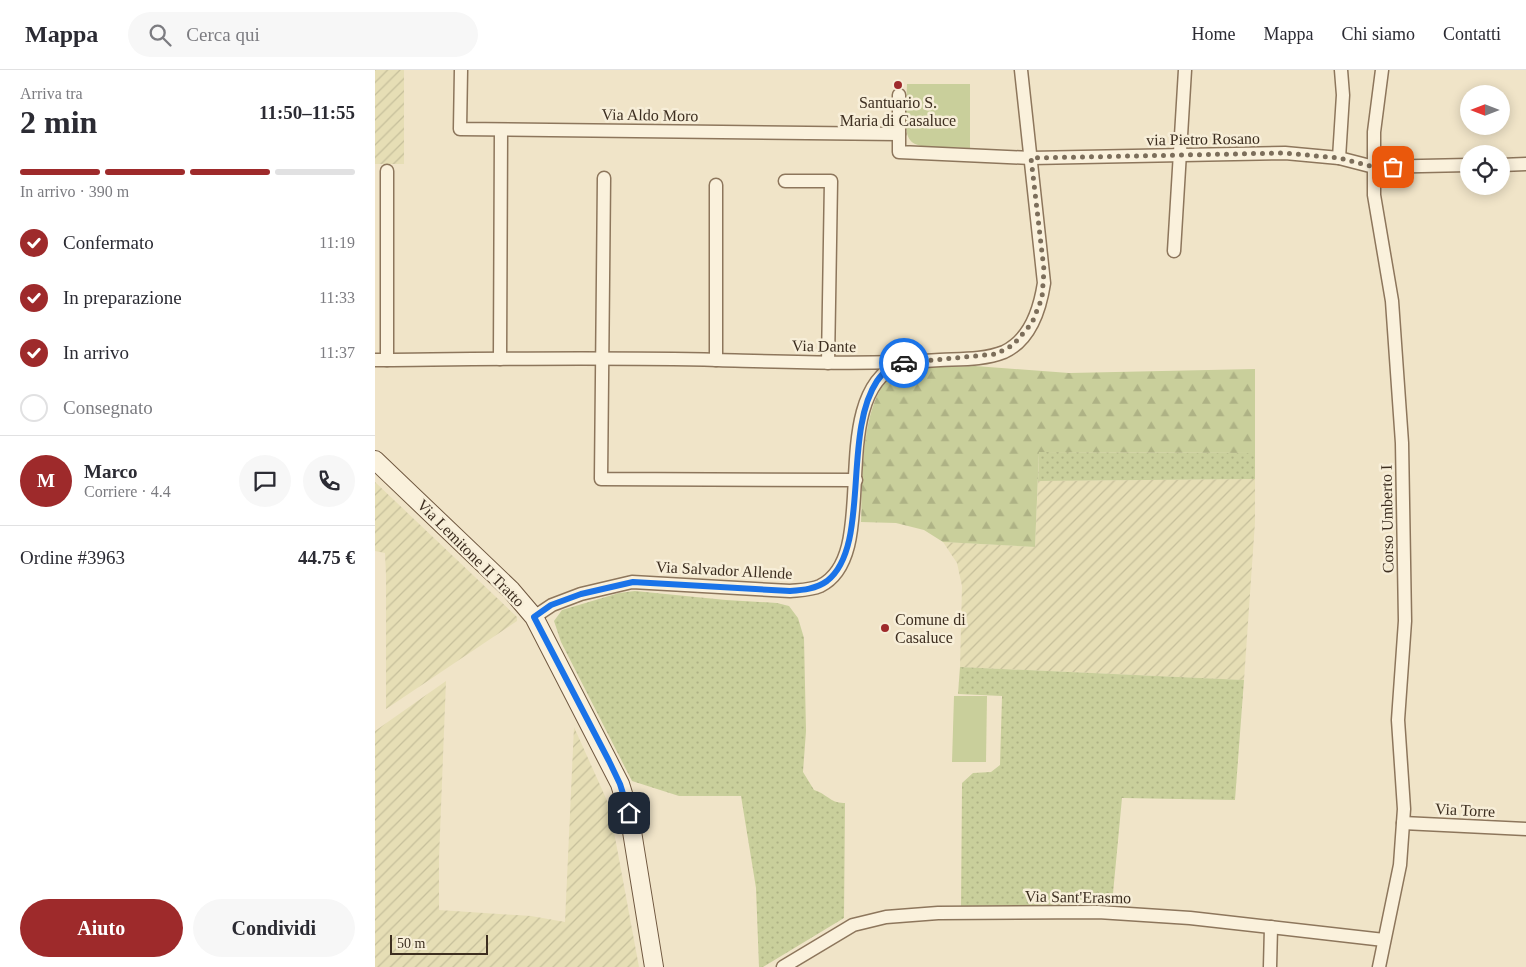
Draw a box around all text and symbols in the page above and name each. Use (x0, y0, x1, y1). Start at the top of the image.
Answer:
search box (128, 12, 478, 57)
text: Mappa (25, 21, 98, 47)
icon: search (146, 21, 174, 49)
text: Cerca qui (186, 24, 260, 45)
text: Home (1192, 24, 1236, 44)
text: Mappa (1264, 24, 1313, 44)
text: Chi siamo (1341, 24, 1415, 44)
text: Contatti (1443, 24, 1501, 44)
marker: Santuario S. Maria di Casaluce (892, 79, 904, 91)
text: Arriva tra (20, 85, 83, 102)
north arrow (1460, 85, 1510, 135)
map controls (1460, 85, 1510, 195)
place label: Santuario S. Maria di Casaluce (840, 94, 956, 129)
text: 11:50–11:55 (259, 102, 355, 123)
text: 2 min (20, 104, 97, 140)
street label: Via Aldo Moro (601, 106, 699, 124)
street label: via Pietro Rosano (1146, 130, 1260, 148)
button: locate (1460, 145, 1510, 195)
pin (1372, 146, 1414, 188)
icon: bag (1379, 153, 1407, 181)
text: In arrivo · 390 m (20, 183, 129, 200)
icon: check (20, 229, 48, 257)
text: Confermato (63, 232, 154, 253)
text: 11:19 (319, 234, 355, 251)
icon: check (20, 284, 48, 312)
text: In preparazione (63, 287, 182, 308)
text: 11:33 (319, 289, 355, 306)
street label: Via Dante (792, 337, 856, 355)
courier (879, 338, 929, 388)
icon: check (20, 339, 48, 367)
text: In arrivo (63, 342, 129, 363)
text: 11:37 (319, 344, 355, 361)
icon: car (890, 349, 918, 377)
text: Consegnato (63, 397, 153, 418)
button: chat (239, 455, 291, 507)
button: phone (303, 455, 355, 507)
text: Marco (84, 461, 137, 482)
street label: Corso Umberto I (1378, 465, 1396, 573)
text: M (37, 470, 55, 491)
text: Corriere · 4.4 (84, 483, 171, 500)
street label: Via Lemitone II Tratto (414, 496, 528, 610)
text: Ordine #3963 (20, 547, 125, 568)
text: 44.75 € (298, 547, 355, 568)
street label: Via Salvador Allende (655, 558, 793, 582)
place label: Comune di Casaluce (895, 611, 966, 646)
marker: Comune di Casaluce (879, 622, 891, 634)
pin (608, 792, 650, 834)
icon: home (615, 799, 643, 827)
street label: Via Torre (1434, 800, 1496, 820)
street label: Via Sant'Erasmo (1025, 888, 1131, 906)
button: Aiuto (20, 899, 183, 957)
button: Condividi (193, 899, 355, 957)
scale bar (390, 932, 487, 955)
text: 50 m (397, 936, 425, 951)

